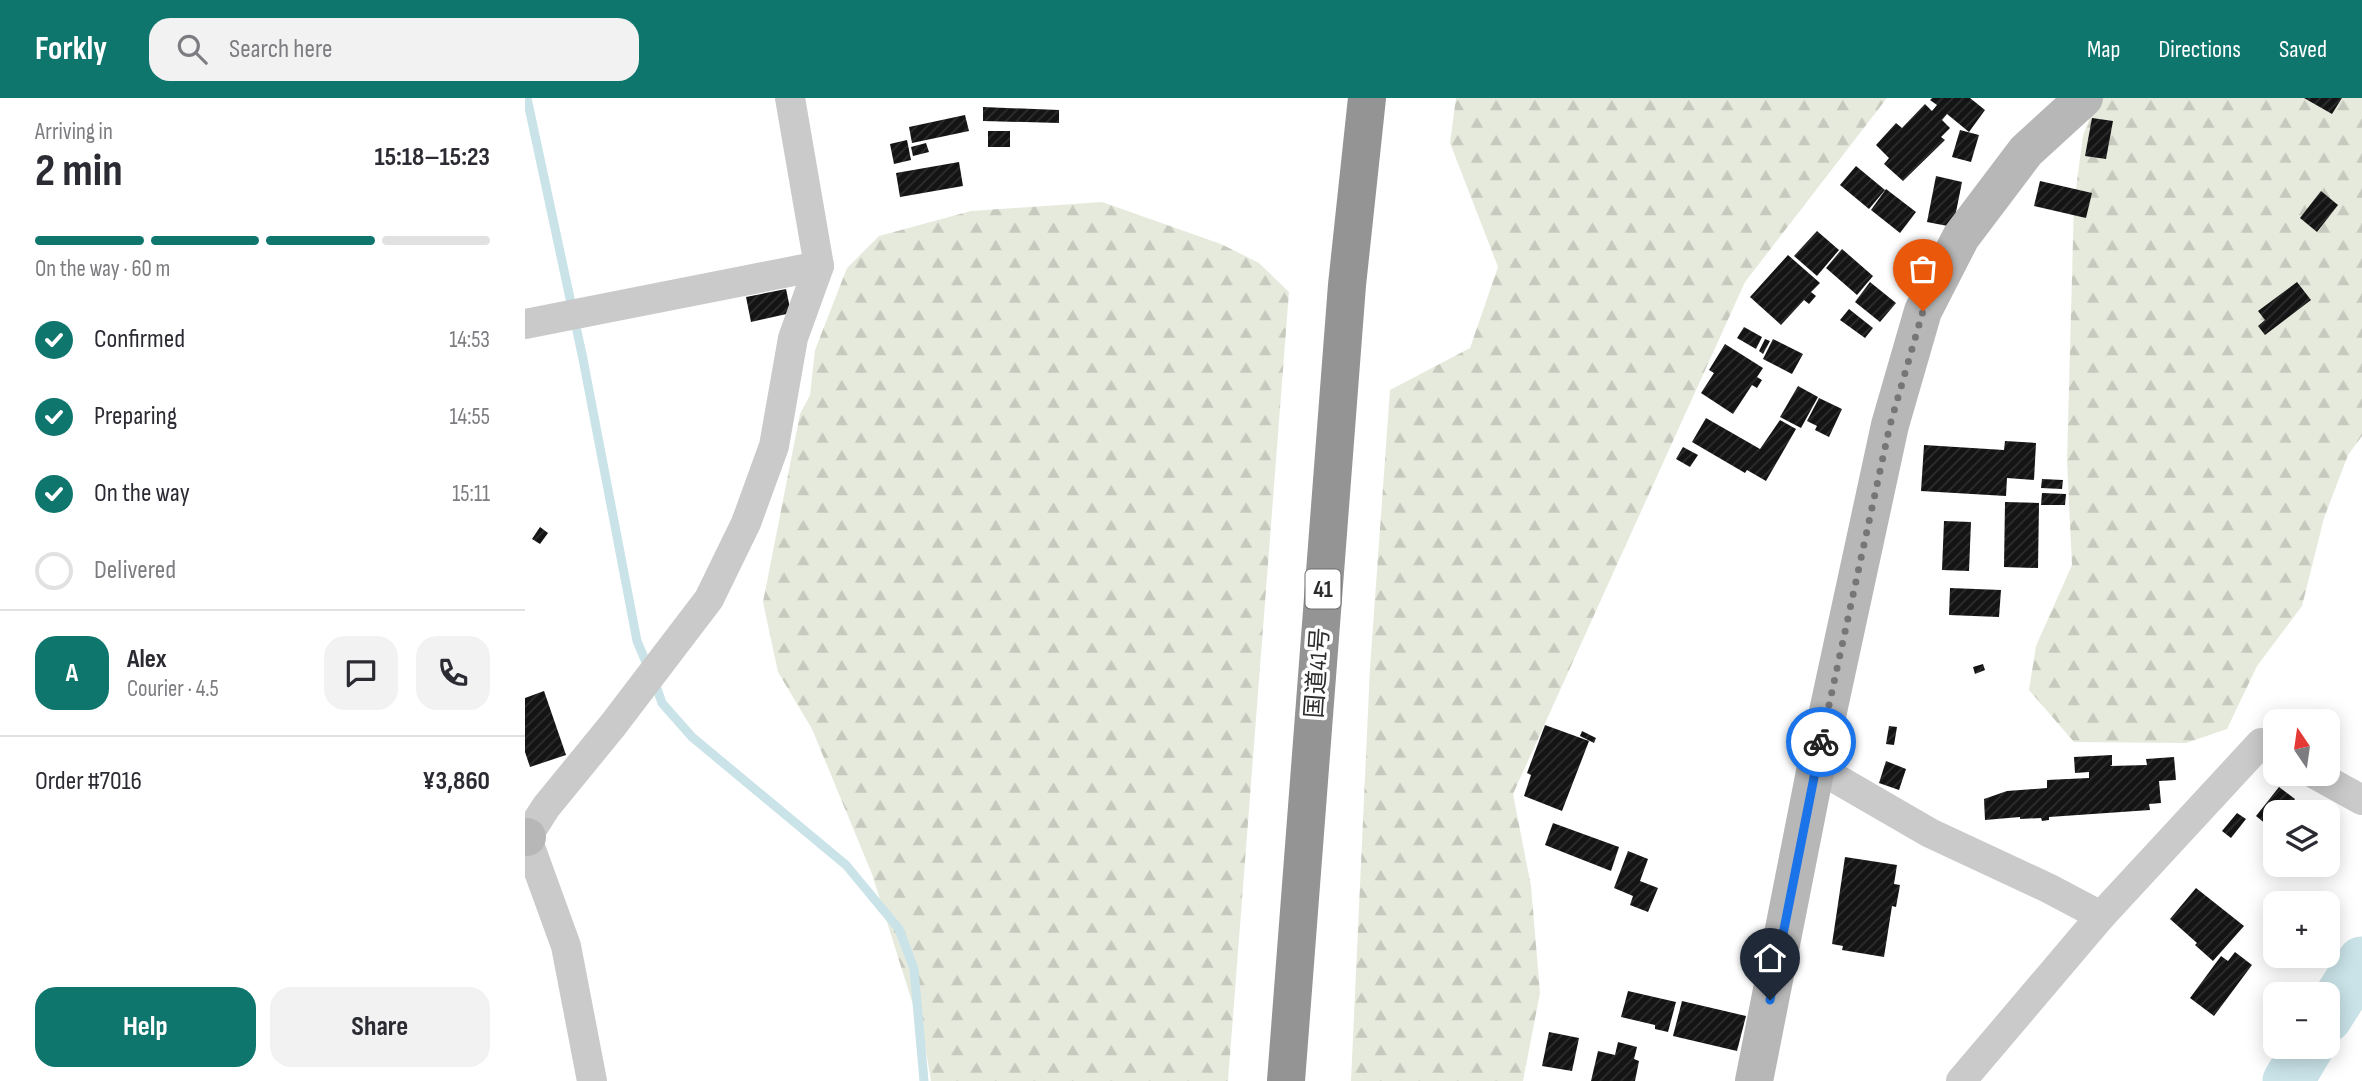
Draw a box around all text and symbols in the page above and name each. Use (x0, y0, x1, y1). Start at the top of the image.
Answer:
search box (149, 18, 639, 81)
text: Forkly (35, 29, 107, 69)
icon: search (173, 30, 211, 68)
text: Search here (229, 34, 332, 65)
text: Map (2087, 35, 2120, 64)
text: Directions (2158, 35, 2241, 64)
text: Saved (2279, 35, 2327, 64)
text: Arriving in (35, 118, 113, 146)
text: 15:18–15:23 (374, 142, 490, 173)
text: 2 min (35, 144, 123, 199)
pin (1893, 239, 1953, 311)
icon: bag (1904, 250, 1942, 288)
text: On the way · 60 m (35, 255, 170, 283)
icon: check (35, 321, 73, 359)
text: Confirmed (94, 324, 185, 355)
text: 14:53 (449, 326, 490, 354)
icon: check (35, 398, 73, 436)
text: Preparing (94, 401, 177, 432)
text: 14:55 (450, 403, 490, 431)
icon: check (35, 475, 73, 513)
text: On the way (94, 478, 190, 509)
text: 15:11 (452, 480, 490, 508)
text: Delivered (94, 555, 176, 586)
road number: 41 (1305, 569, 1341, 608)
street label: 国道41号 (1300, 627, 1335, 719)
button: chat (324, 636, 398, 710)
button: phone (416, 636, 490, 710)
text: Alex (127, 644, 167, 675)
text: A (66, 658, 78, 689)
text: Courier · 4.5 (127, 675, 219, 703)
courier (1786, 707, 1856, 777)
north arrow (2263, 709, 2340, 786)
map controls (2263, 709, 2340, 1059)
icon: bike (1802, 723, 1840, 761)
text: Order #7016 (35, 766, 142, 797)
text: ¥3,860 (422, 766, 490, 797)
button: layers (2263, 800, 2340, 877)
button: + (2263, 891, 2340, 968)
pin (1740, 928, 1800, 1000)
icon: home (1751, 939, 1789, 977)
button: − (2263, 982, 2340, 1059)
button: Help (35, 987, 256, 1067)
button: Share (270, 987, 490, 1067)

